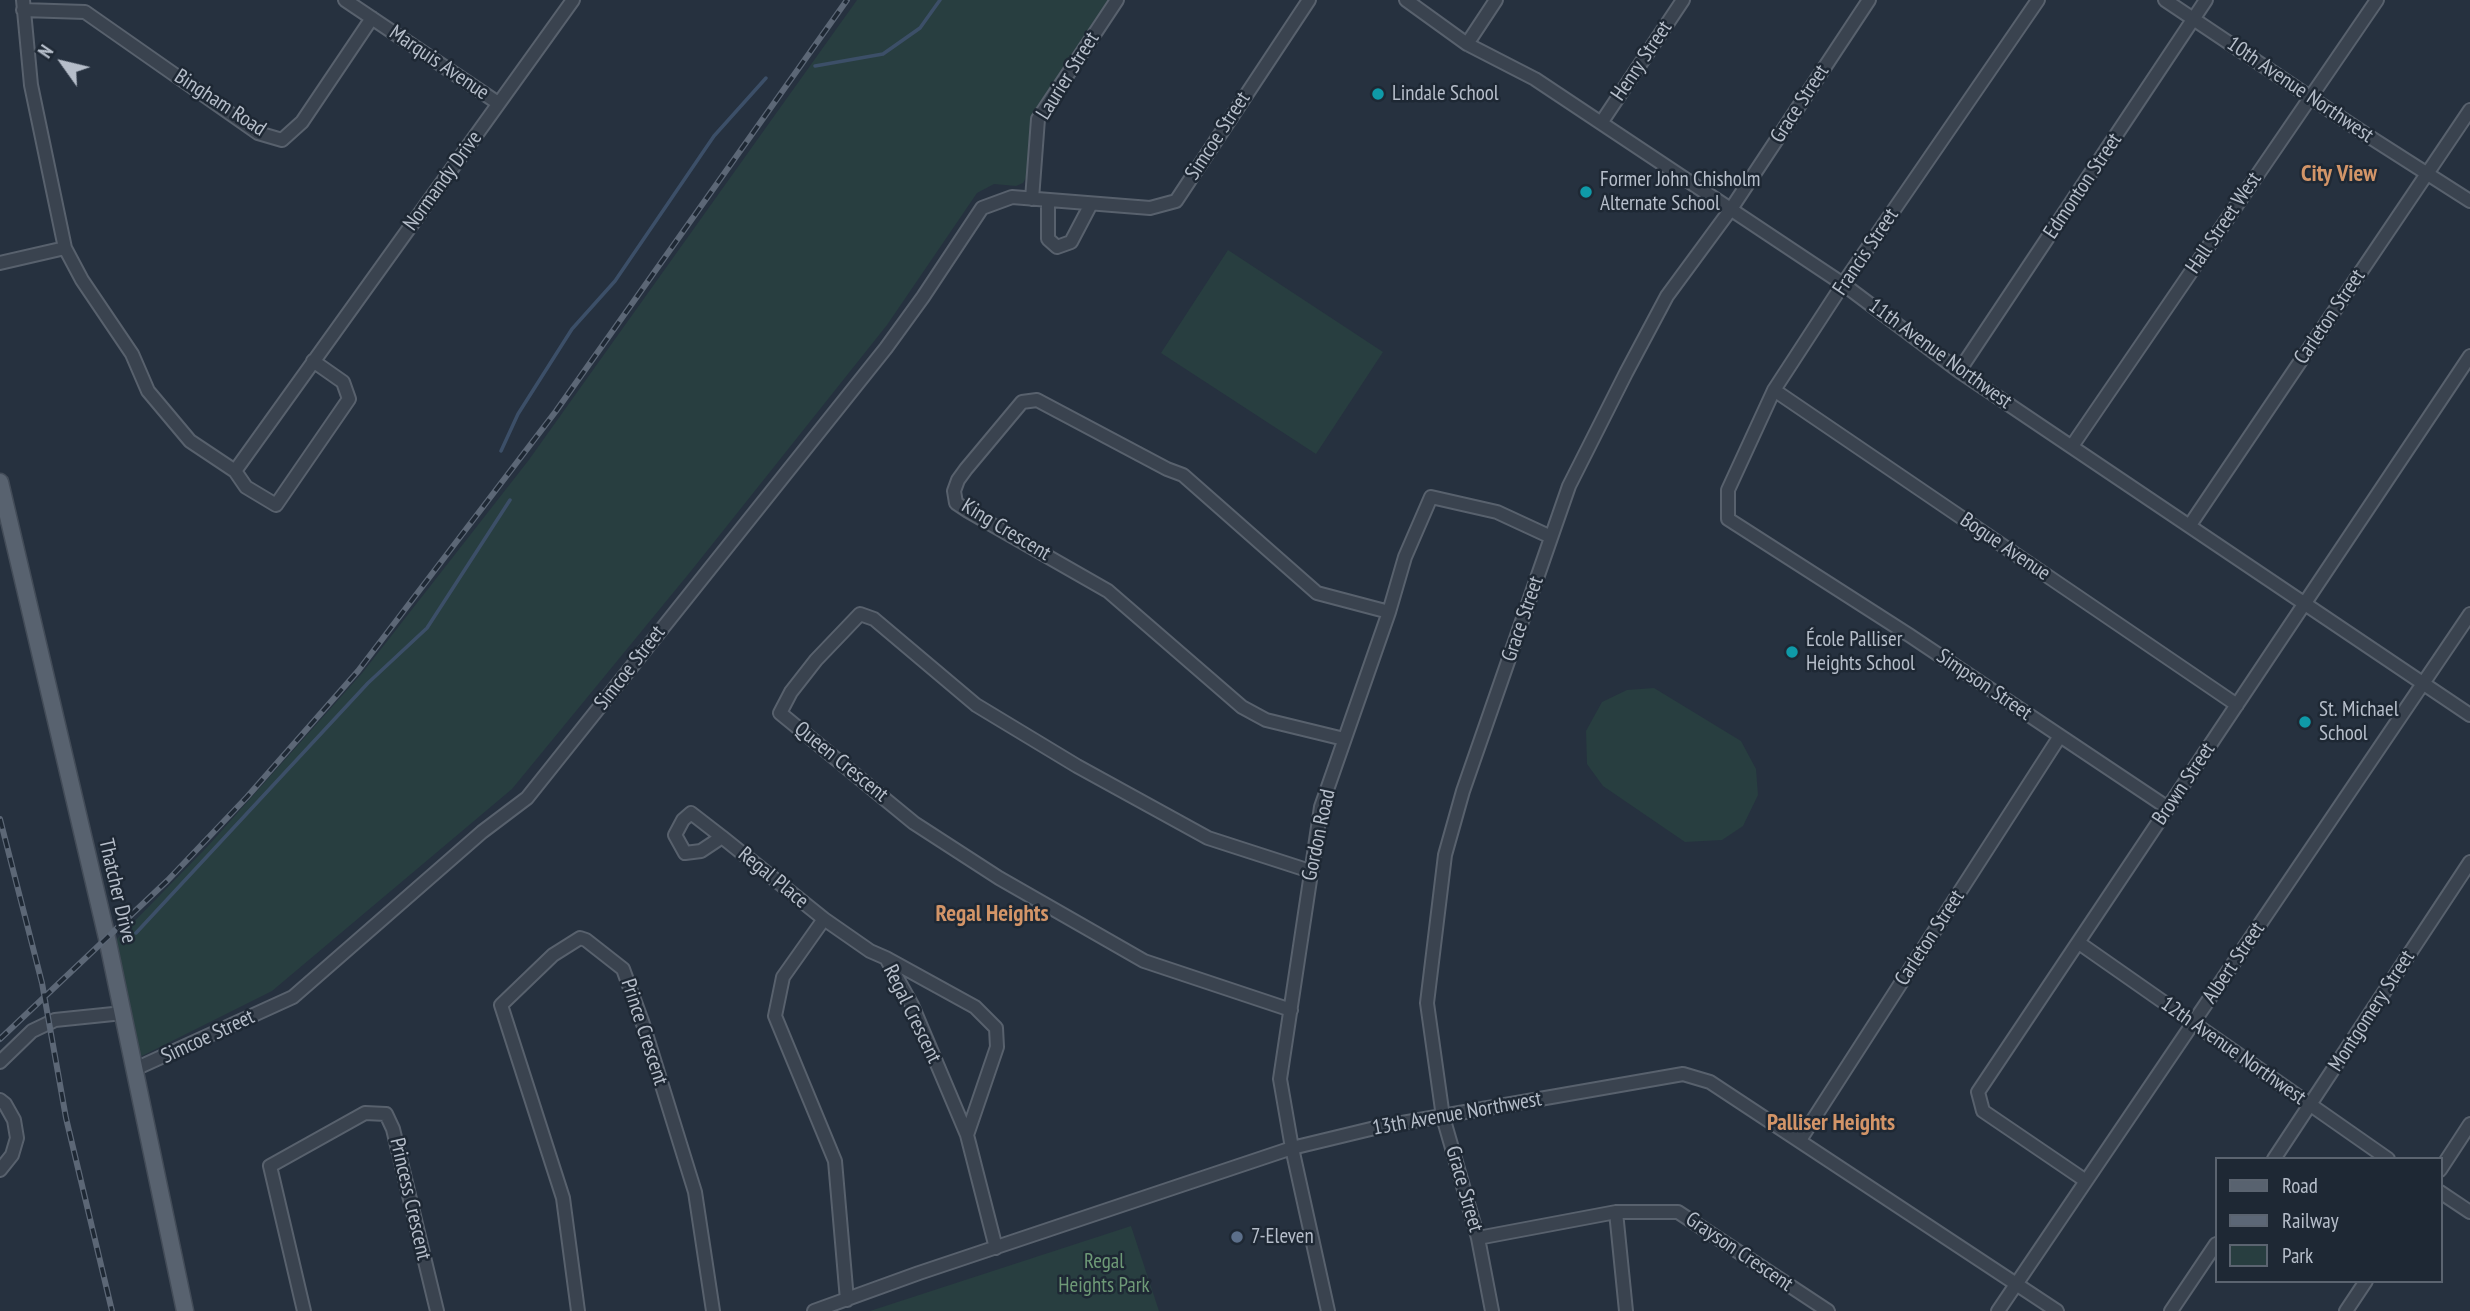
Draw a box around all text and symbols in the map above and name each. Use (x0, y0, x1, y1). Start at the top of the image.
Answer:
street label: Henry Street (1606, 16, 1678, 106)
street label: Marquis Avenue (384, 20, 494, 106)
north arrow (28, 28, 98, 98)
street label: Laurier Street (1031, 28, 1105, 124)
street label: 10th Avenue Northwest (2222, 32, 2378, 148)
text: N (33, 40, 58, 62)
street label: Grace Street (1765, 60, 1835, 148)
street label: Bingham Road (169, 64, 271, 142)
place label: Lindale School (1392, 81, 1499, 107)
marker: Lindale School (1370, 86, 1386, 102)
street label: Simcoe Street (1180, 87, 1256, 185)
street label: Normandy Drive (398, 126, 488, 236)
street label: Edmonton Street (2038, 128, 2128, 244)
district label: City View (2301, 160, 2377, 188)
place label: Former John Chisholm Alternate School (1600, 167, 1760, 217)
street label: Hall Street West (2181, 168, 2267, 278)
marker: Former John Chisholm Alternate School (1578, 184, 1594, 200)
street label: Francis Street (1828, 204, 1904, 300)
street label: Carleton Street (2289, 265, 2371, 369)
street label: 11th Avenue Northwest (1863, 293, 2017, 415)
street label: King Crescent (957, 494, 1055, 566)
street label: Bogue Avenue (1955, 508, 2055, 586)
street label: Grace Street (1497, 573, 1549, 665)
street label: Simcoe Street (589, 621, 671, 715)
place label: École Palliser Heights School (1806, 627, 1915, 677)
marker: École Palliser Heights School (1784, 644, 1800, 660)
street label: Simpson Street (1931, 644, 2037, 726)
place label: St. Michael School (2319, 697, 2399, 747)
marker: St. Michael School (2297, 714, 2313, 730)
street label: Queen Crescent (789, 717, 893, 807)
street label: Brown Street (2147, 738, 2221, 830)
street label: Gordon Road (1297, 787, 1341, 883)
street label: Thatcher Drive (93, 836, 141, 946)
street label: Regal Place (733, 842, 813, 914)
street label: Carleton Street (1890, 885, 1970, 991)
district label: Regal Heights (935, 900, 1049, 928)
street label: Albert Street (2198, 918, 2270, 1008)
street label: Montgomery Street (2323, 946, 2421, 1076)
street label: Regal Crescent (877, 961, 947, 1067)
street label: Prince Crescent (615, 976, 673, 1088)
street label: 12th Avenue Northwest (2156, 992, 2310, 1110)
street label: Simcoe Street (157, 1004, 259, 1070)
street label: 13th Avenue Northwest (1370, 1087, 1544, 1141)
district label: Palliser Heights (1767, 1109, 1895, 1137)
street label: Princess Crescent (384, 1135, 436, 1263)
street label: Grace Street (1440, 1143, 1488, 1235)
legend (2214, 1157, 2442, 1283)
text: Road (2282, 1172, 2318, 1199)
street label: Grayson Crescent (1681, 1207, 1797, 1297)
text: Railway (2282, 1207, 2339, 1234)
place label: 7-Eleven (1251, 1224, 1314, 1250)
marker: 7-Eleven (1229, 1229, 1245, 1245)
text: Park (2282, 1242, 2313, 1269)
park label: Regal Heights Park (1058, 1249, 1150, 1299)

